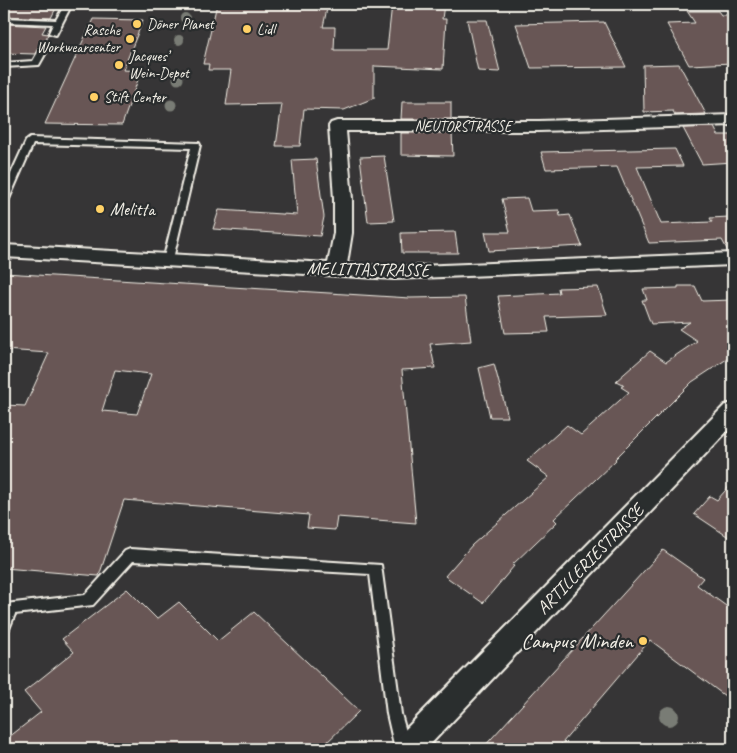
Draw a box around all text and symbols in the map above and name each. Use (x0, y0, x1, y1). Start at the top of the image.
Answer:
place label: Döner Planet (147, 15, 216, 34)
marker: Döner Planet (131, 18, 143, 30)
place label: Lidl (257, 20, 277, 39)
place label: Rasche Workwearcenter (37, 21, 122, 57)
marker: Lidl (241, 23, 253, 35)
marker: Rasche Workwearcenter (124, 33, 136, 45)
place label: Jacques’ Wein-Depot (128, 47, 191, 83)
marker: Jacques’ Wein-Depot (113, 59, 125, 71)
place label: Stift Center (104, 88, 167, 107)
marker: Stift Center (88, 91, 100, 103)
street label: NEUTORSTRASSE (415, 117, 513, 136)
place label: Melitta (110, 198, 156, 220)
marker: Melitta (94, 203, 106, 215)
street label: MELITTASTRASSE (306, 257, 432, 281)
street label: ARTILLERIESTRASSE (532, 498, 650, 619)
place label: Campus Minden (521, 628, 635, 654)
marker: Campus Minden (637, 635, 649, 647)

